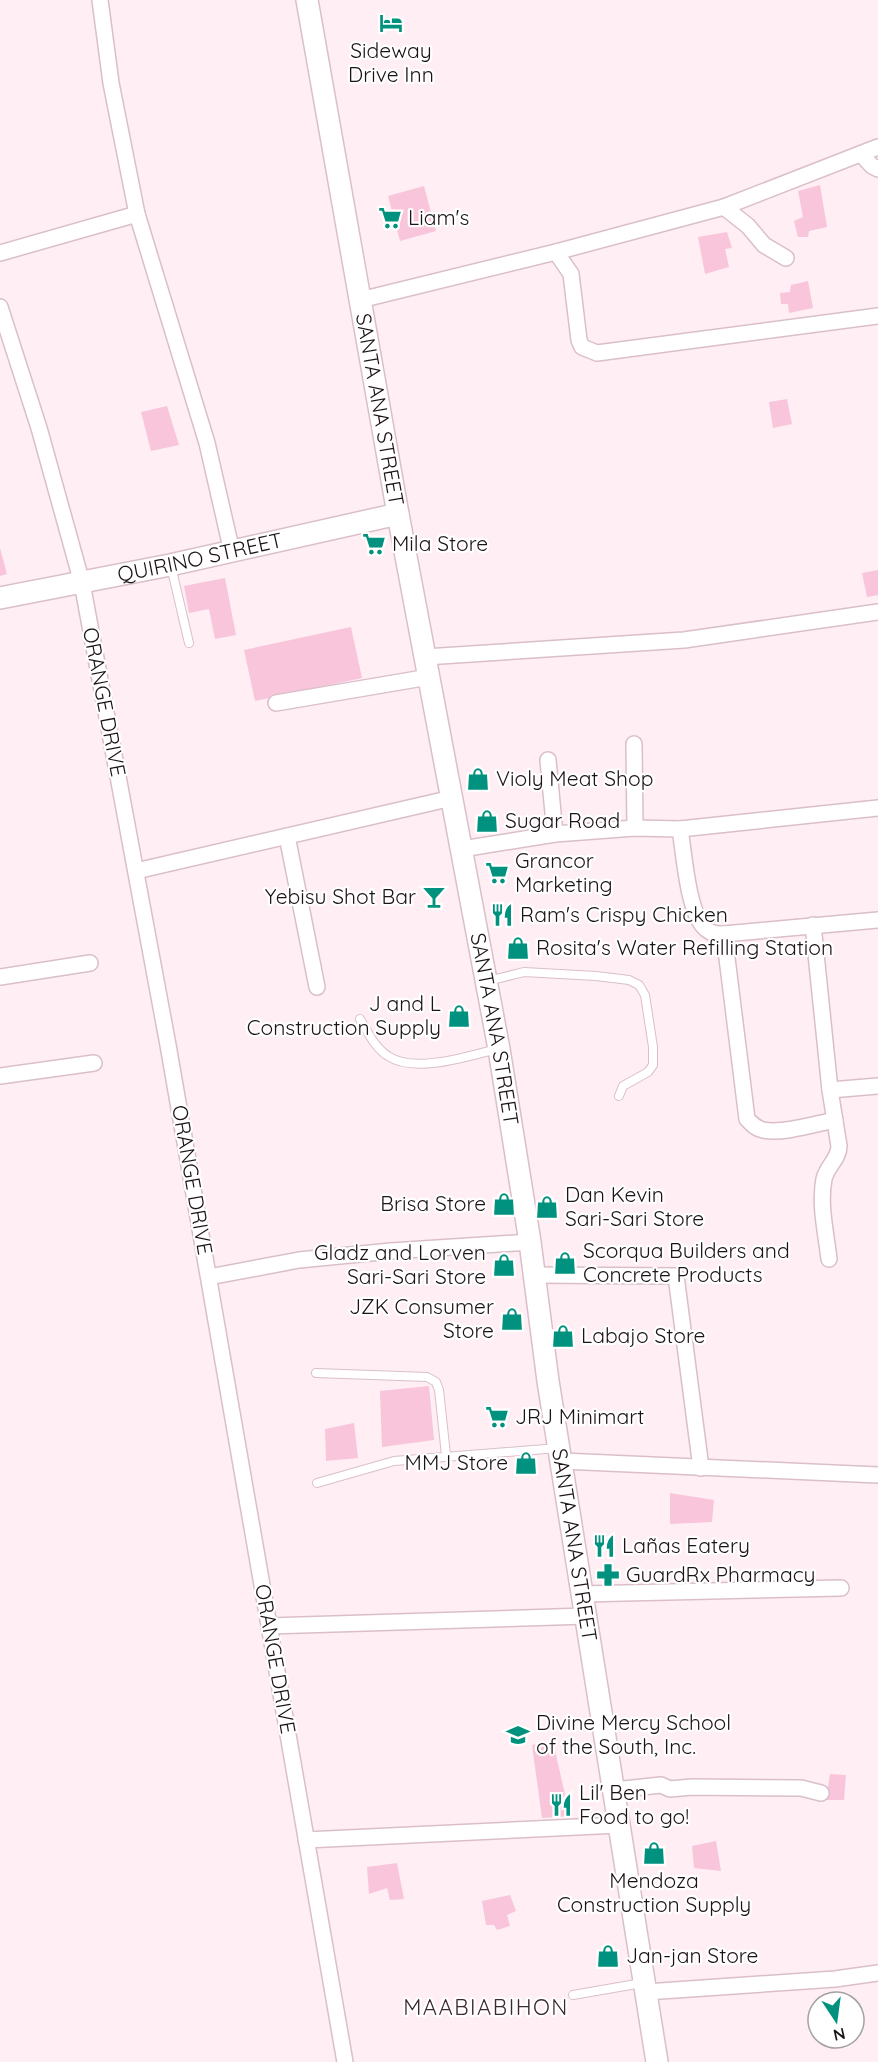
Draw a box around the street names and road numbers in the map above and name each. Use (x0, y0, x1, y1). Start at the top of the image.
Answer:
street label: SANTA ANA STREET (351, 311, 410, 508)
street label: QUIRINO STREET (115, 526, 285, 587)
street label: ORANGE DRIVE (78, 625, 132, 779)
street label: SANTA ANA STREET (465, 930, 525, 1127)
street label: ORANGE DRIVE (167, 1103, 219, 1257)
street label: SANTA ANA STREET (547, 1446, 603, 1643)
street label: ORANGE DRIVE (250, 1582, 302, 1736)

